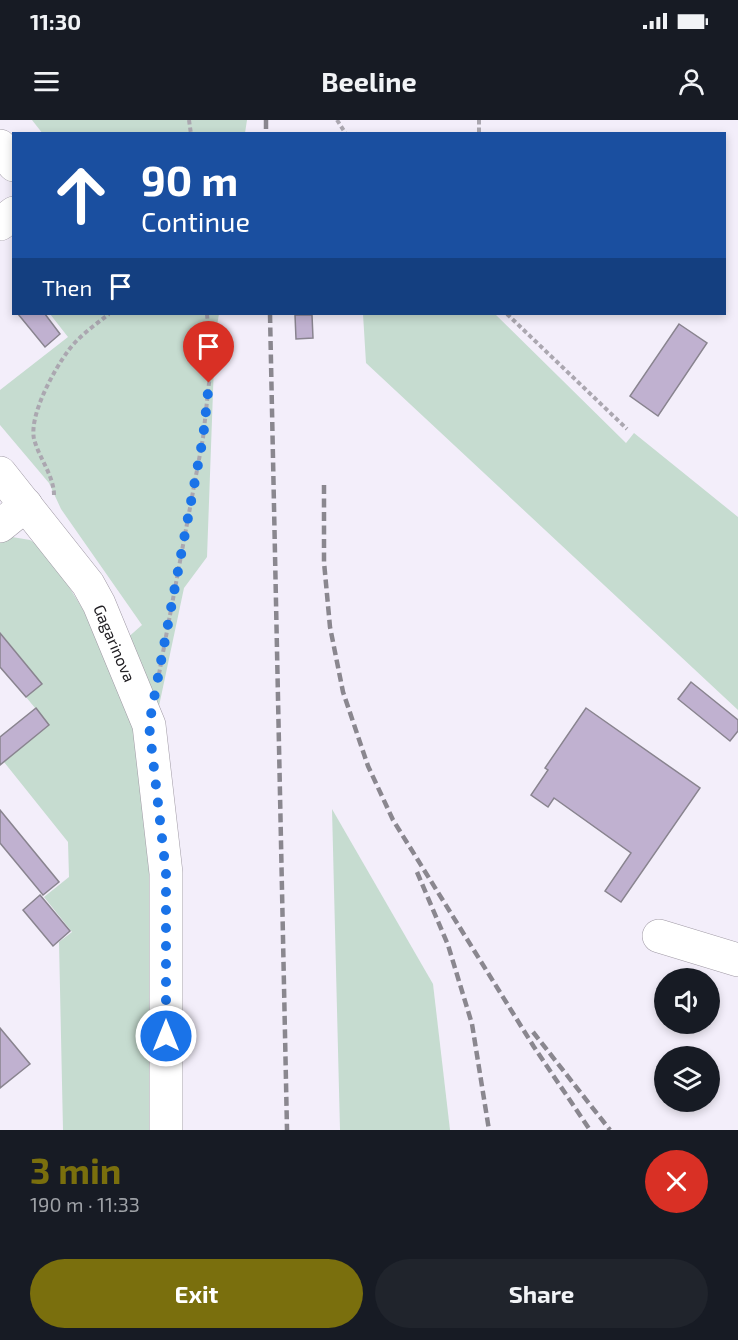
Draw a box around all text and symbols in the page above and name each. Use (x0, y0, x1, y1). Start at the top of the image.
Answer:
text: 11:30 (30, 8, 81, 34)
icon: menu (30, 65, 63, 98)
text: Beeline (321, 65, 417, 97)
icon: person (675, 65, 708, 98)
text: 90 m (141, 154, 238, 204)
icon: ahead (42, 156, 120, 234)
text: Continue (141, 205, 250, 237)
icon: arrive (104, 270, 137, 303)
text: Then (42, 274, 92, 300)
pin (183, 321, 234, 383)
icon: arrive (192, 330, 225, 363)
street label: Gagarinova (90, 601, 140, 685)
map controls (654, 968, 720, 1112)
button: sound (654, 968, 720, 1034)
position arrow (134, 1004, 198, 1068)
button: layers (654, 1046, 720, 1112)
text: 3 min (30, 1148, 121, 1191)
button: close (645, 1150, 708, 1213)
text: 190 m · 11:33 (30, 1192, 140, 1216)
button: Exit (30, 1259, 363, 1328)
button: Share (375, 1259, 708, 1328)

